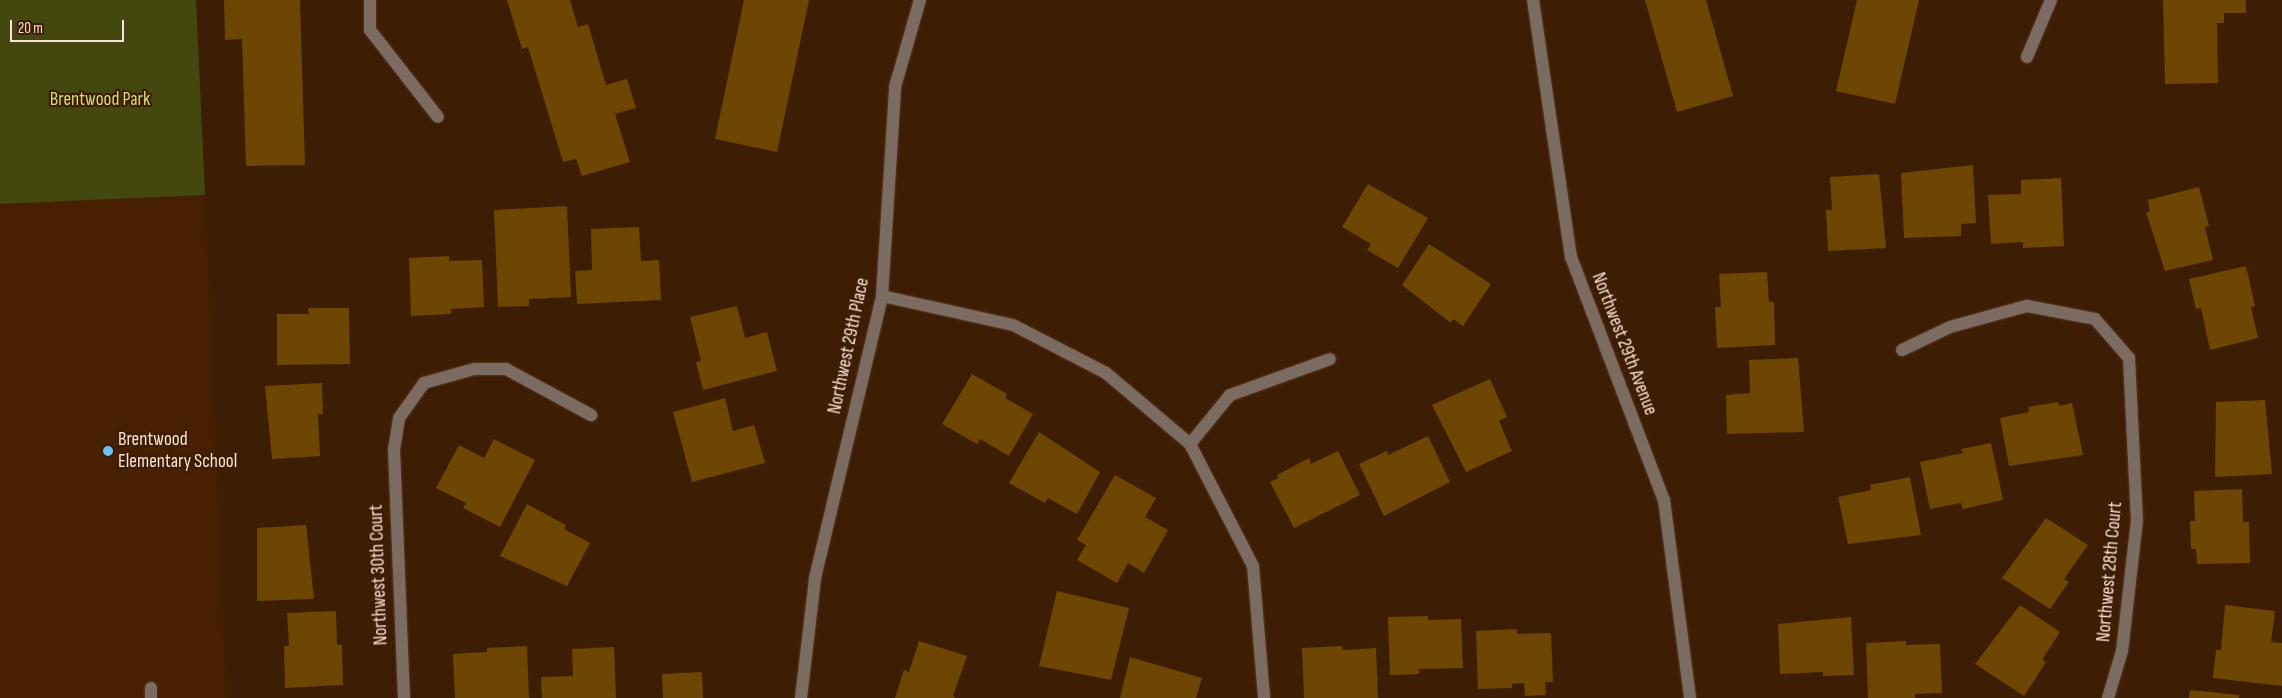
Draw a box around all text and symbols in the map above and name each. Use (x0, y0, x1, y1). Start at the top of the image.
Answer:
scale bar (12, 10, 126, 42)
text: 20 m (18, 19, 43, 38)
park label: Brentwood Park (50, 89, 150, 111)
street label: Northwest 29th Avenue (1586, 270, 1662, 418)
street label: Northwest 29th Place (823, 276, 875, 416)
place label: Brentwood Elementary School (118, 429, 237, 473)
marker: Brentwood Elementary School (102, 445, 114, 457)
street label: Northwest 28th Court (2093, 501, 2127, 643)
street label: Northwest 30th Court (365, 504, 393, 646)

